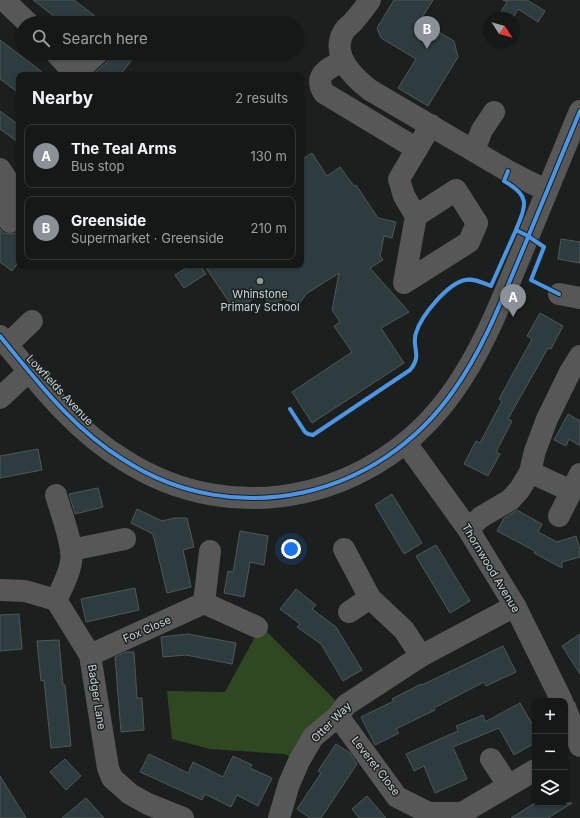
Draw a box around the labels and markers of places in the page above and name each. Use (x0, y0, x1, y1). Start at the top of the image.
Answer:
pin: B (414, 16, 440, 49)
marker: Whinstone Primary School (255, 276, 265, 286)
pin: A (500, 284, 526, 317)
place label: Whinstone Primary School (220, 287, 300, 314)

